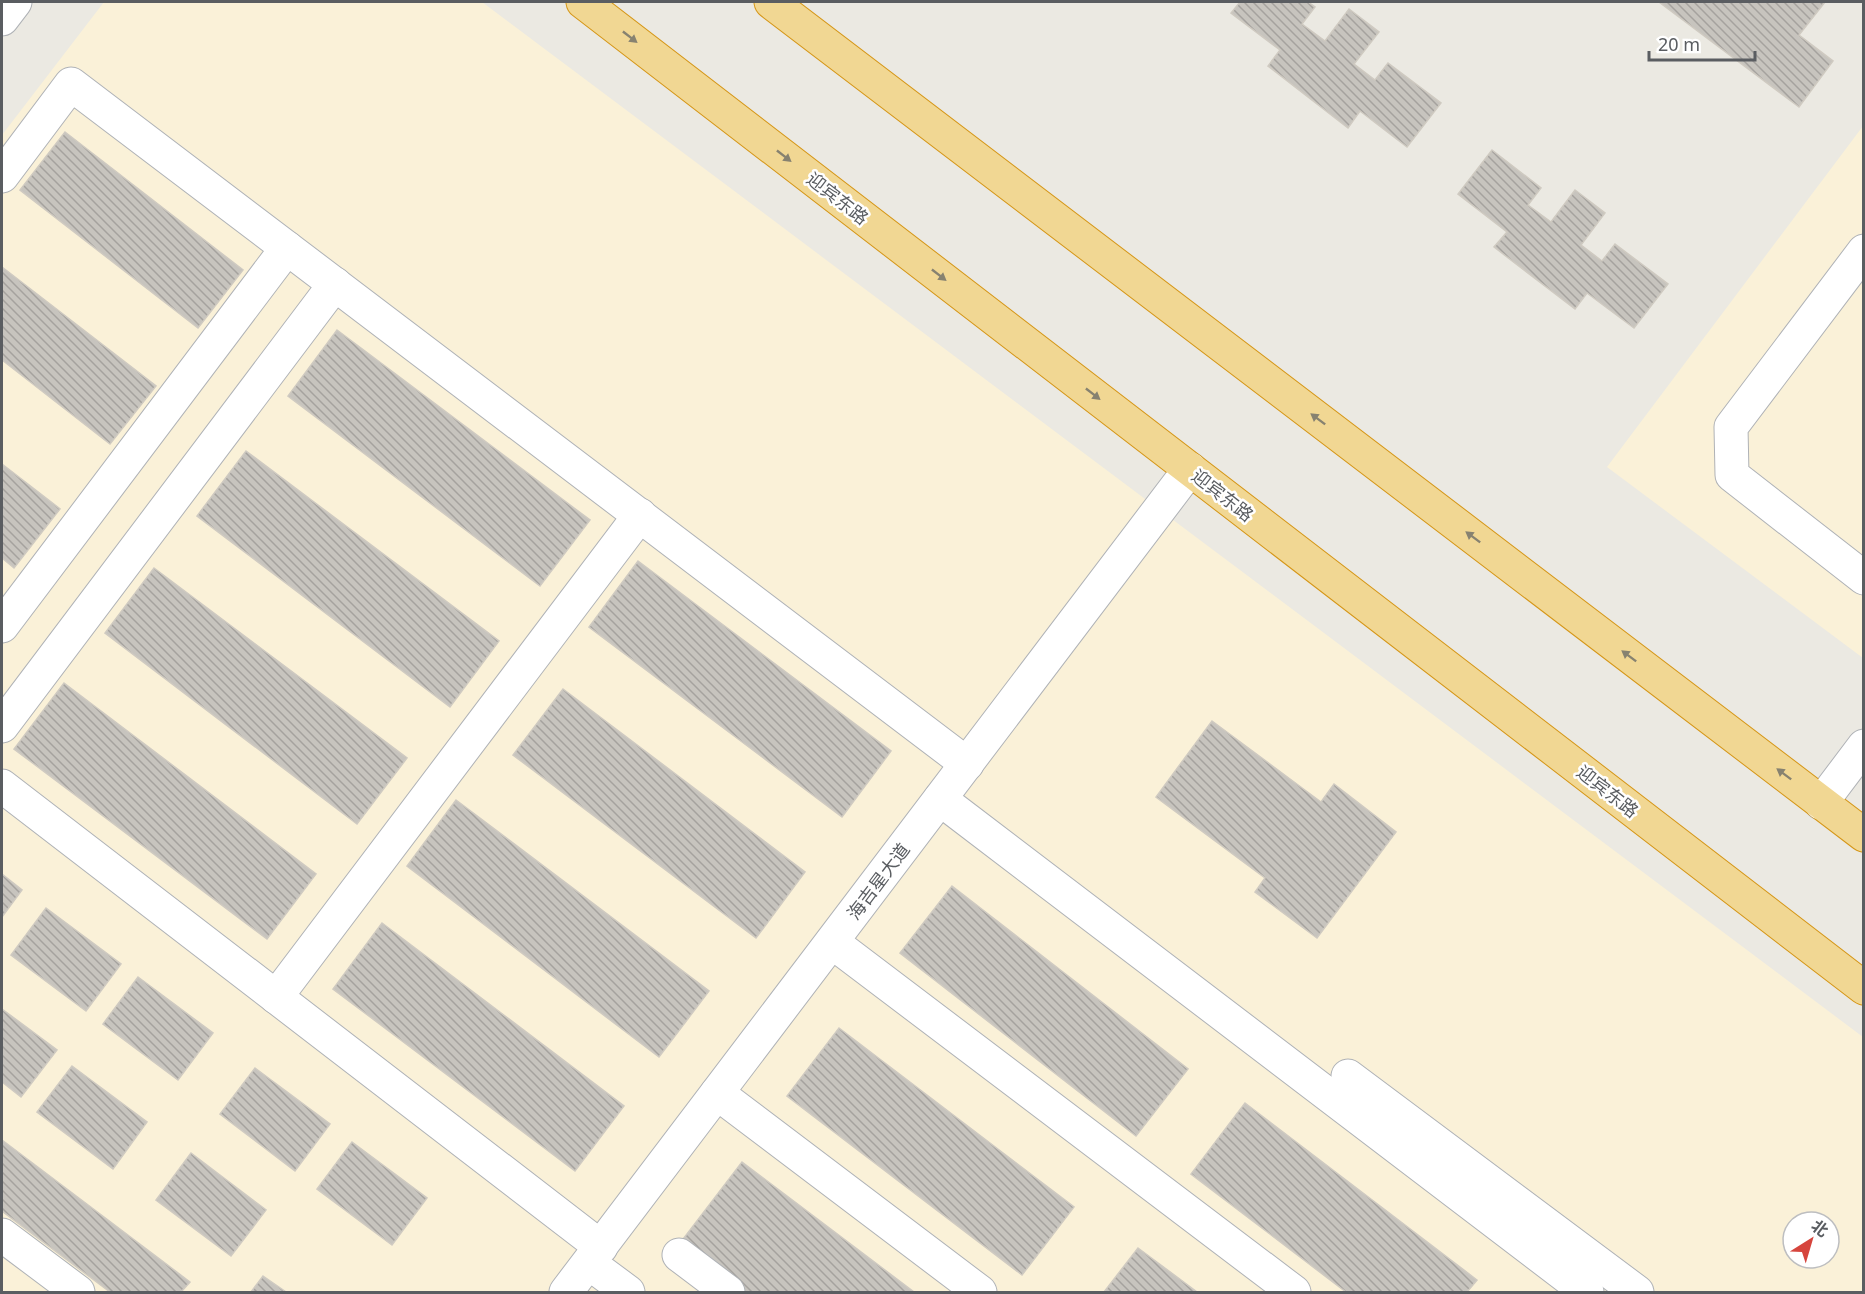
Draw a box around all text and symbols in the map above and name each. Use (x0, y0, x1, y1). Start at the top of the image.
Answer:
scale bar (1649, 24, 1756, 62)
one-way arrow (622, 31, 637, 43)
text: 20 m (1658, 32, 1700, 56)
one-way arrow (777, 150, 792, 162)
street label: 迎宾东路 (802, 166, 874, 230)
one-way arrow (931, 269, 946, 281)
one-way arrow (1085, 388, 1101, 401)
one-way arrow (1311, 413, 1327, 425)
street label: 迎宾东路 (1187, 463, 1259, 527)
one-way arrow (1466, 532, 1481, 544)
one-way arrow (1621, 650, 1636, 662)
street label: 迎宾东路 (1572, 759, 1644, 823)
one-way arrow (1776, 768, 1791, 780)
street label: 海吉星大道 (841, 838, 915, 924)
north arrow (1781, 1210, 1841, 1270)
text: 北 (1807, 1214, 1833, 1242)

